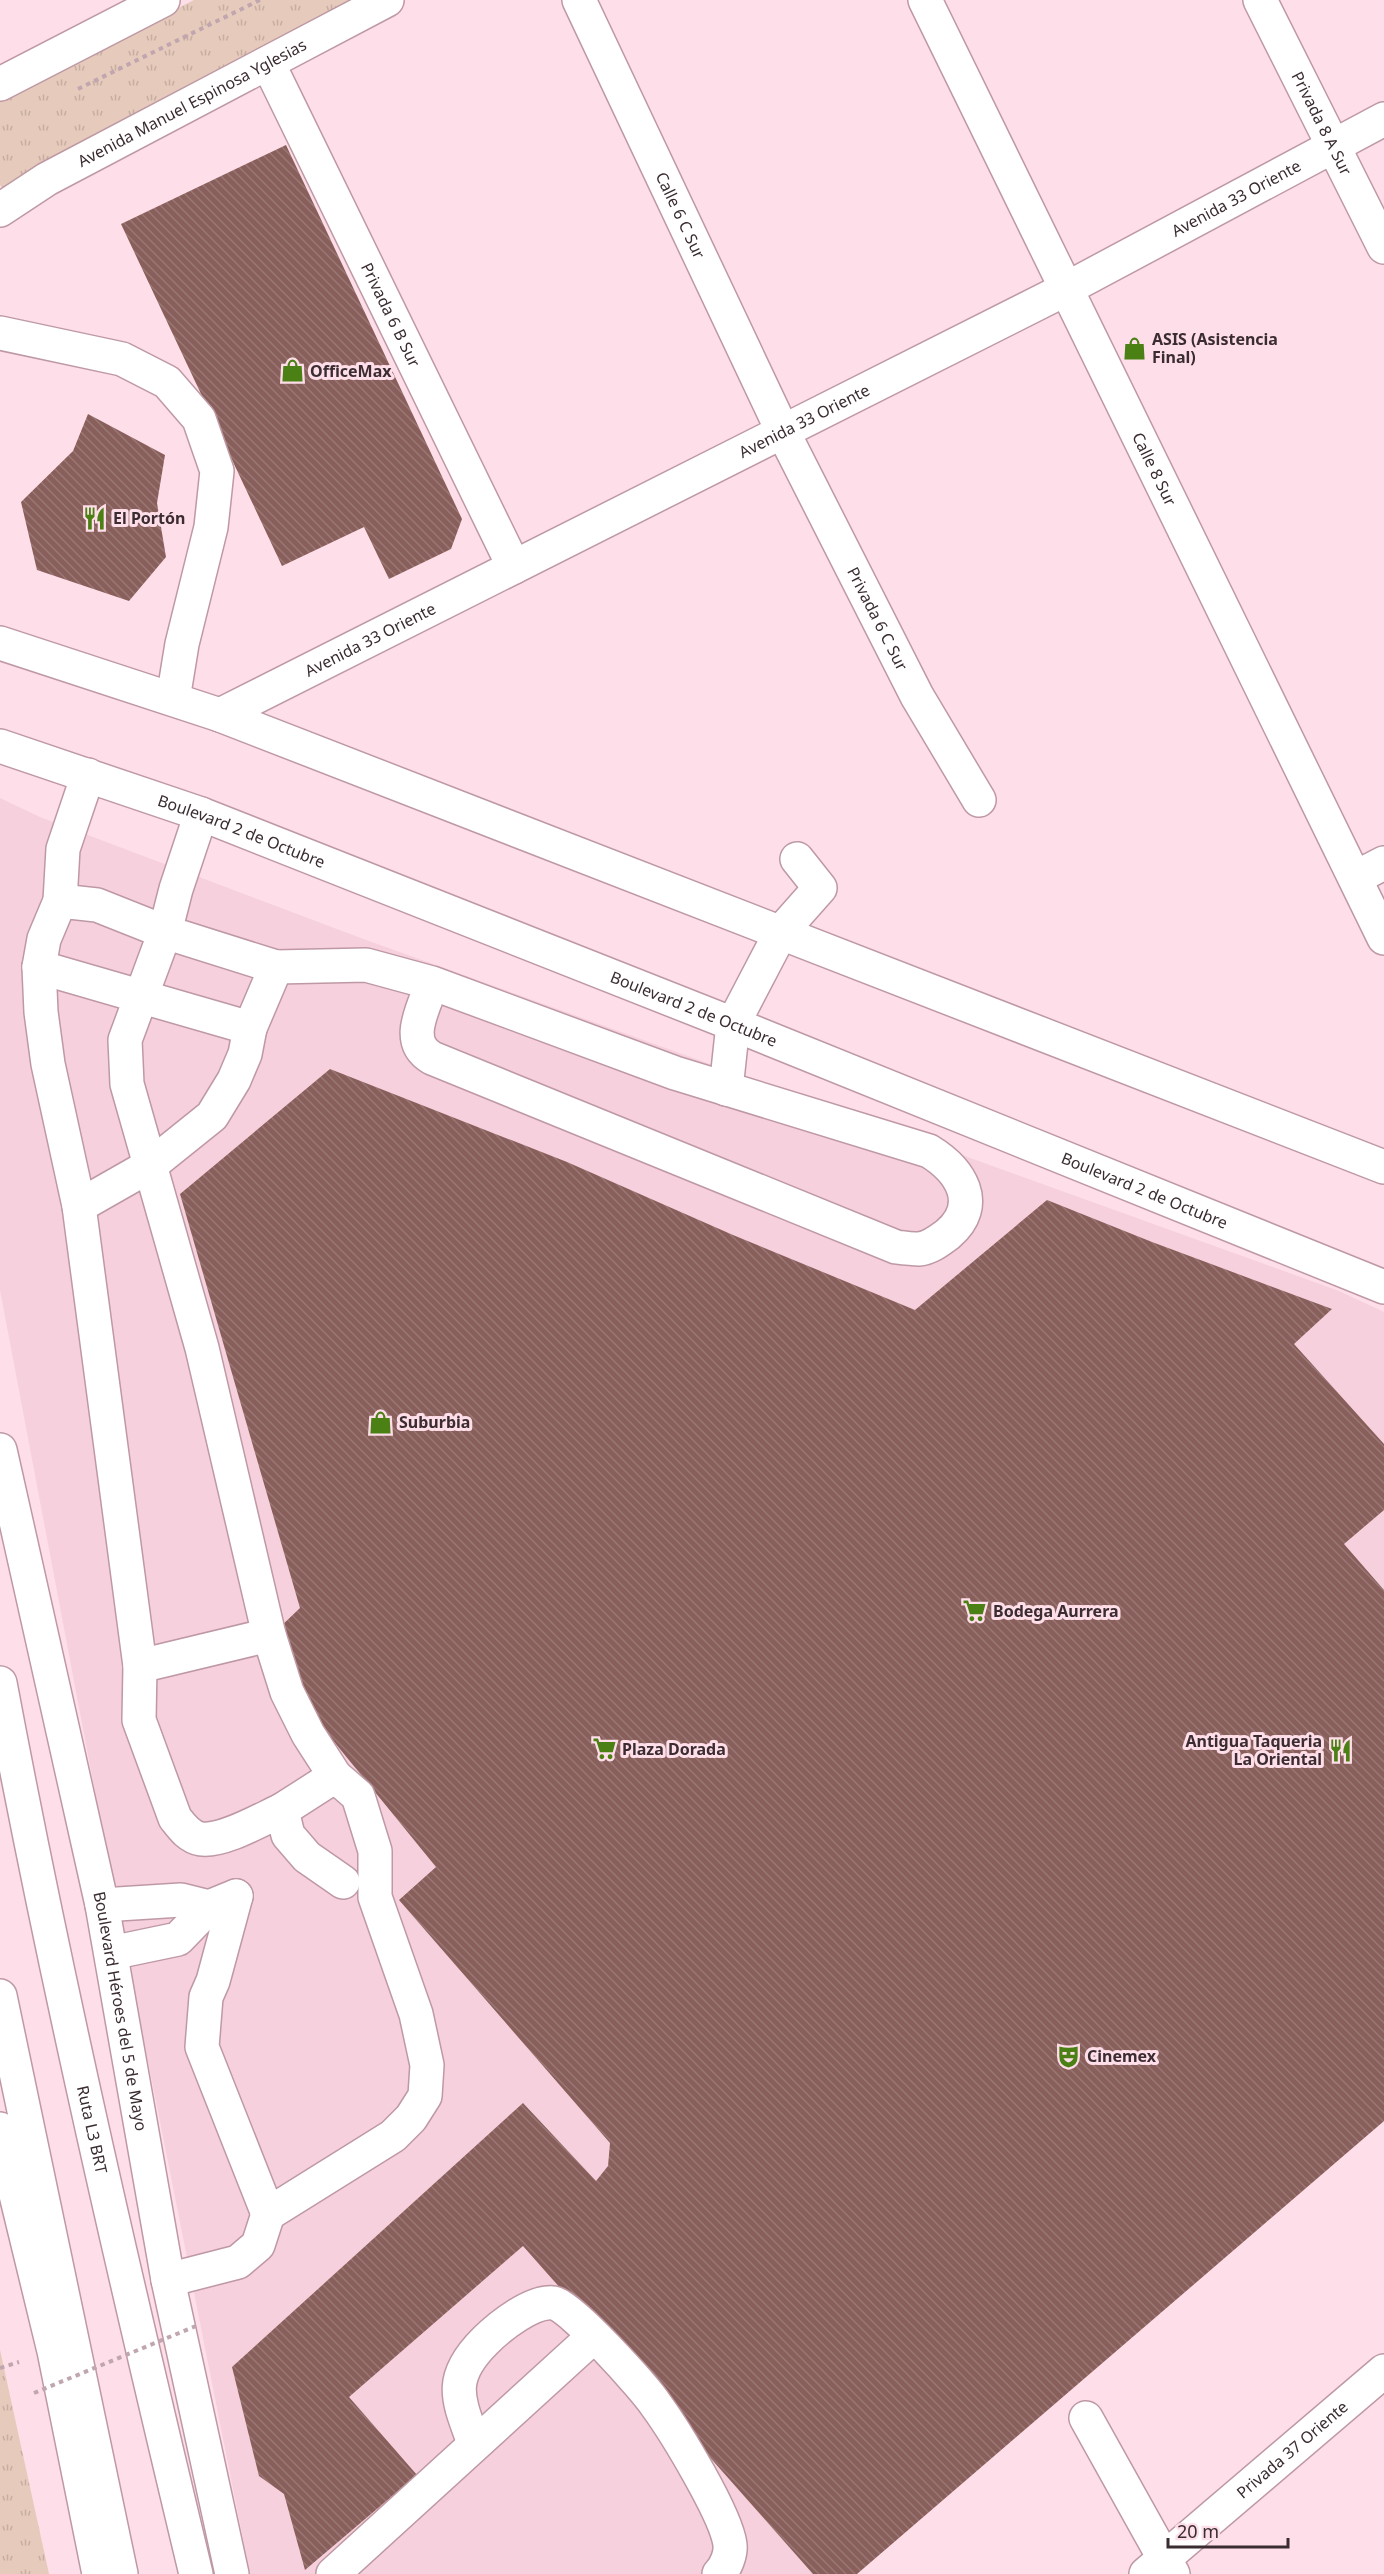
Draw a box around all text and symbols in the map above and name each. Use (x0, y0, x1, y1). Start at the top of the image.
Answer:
street label: Avenida Manuel Espinosa Yglesias (74, 33, 310, 172)
street label: Privada 8 A Sur (1287, 68, 1357, 179)
street label: Avenida 33 Oriente (1167, 154, 1305, 242)
street label: Calle 6 C Sur (651, 168, 711, 263)
street label: Privada 6 B Sur (356, 259, 426, 371)
place label: ASIS (Asistencia Final) (1152, 328, 1278, 368)
shop icon: ASIS (Asistencia Final) (1121, 335, 1147, 361)
shop icon: OfficeMax (279, 358, 305, 384)
place label: OfficeMax (310, 360, 392, 382)
street label: Avenida 33 Oriente (735, 379, 873, 463)
street label: Calle 8 Sur (1127, 428, 1182, 510)
restaurant icon: El Portón (82, 505, 108, 531)
place label: El Portón (113, 507, 185, 529)
street label: Privada 6 C Sur (842, 563, 913, 675)
street label: Avenida 33 Oriente (301, 597, 439, 682)
street label: Boulevard 2 de Octubre (155, 789, 328, 873)
street label: Boulevard 2 de Octubre (607, 966, 780, 1052)
street label: Boulevard 2 de Octubre (1058, 1147, 1231, 1234)
shop icon: Suburbia (368, 1409, 394, 1435)
place label: Suburbia (399, 1411, 470, 1433)
supermarket icon: Bodega Aurrera (962, 1598, 988, 1624)
place label: Bodega Aurrera (993, 1600, 1119, 1622)
place label: Antigua Taqueria La Oriental (1185, 1730, 1322, 1770)
supermarket icon: Plaza Dorada (591, 1736, 617, 1762)
restaurant icon: Antigua Taqueria La Oriental (1327, 1737, 1353, 1763)
place label: Plaza Dorada (622, 1738, 726, 1760)
street label: Boulevard Héroes del 5 de Mayo (88, 1889, 153, 2133)
theatre icon: Cinemex (1056, 2043, 1082, 2069)
place label: Cinemex (1087, 2045, 1157, 2067)
street label: Ruta L3 BRT (72, 2083, 113, 2176)
street label: Privada 37 Oriente (1232, 2396, 1352, 2503)
scale bar (1168, 2511, 1288, 2549)
text: 20 m (1177, 2519, 1219, 2543)

